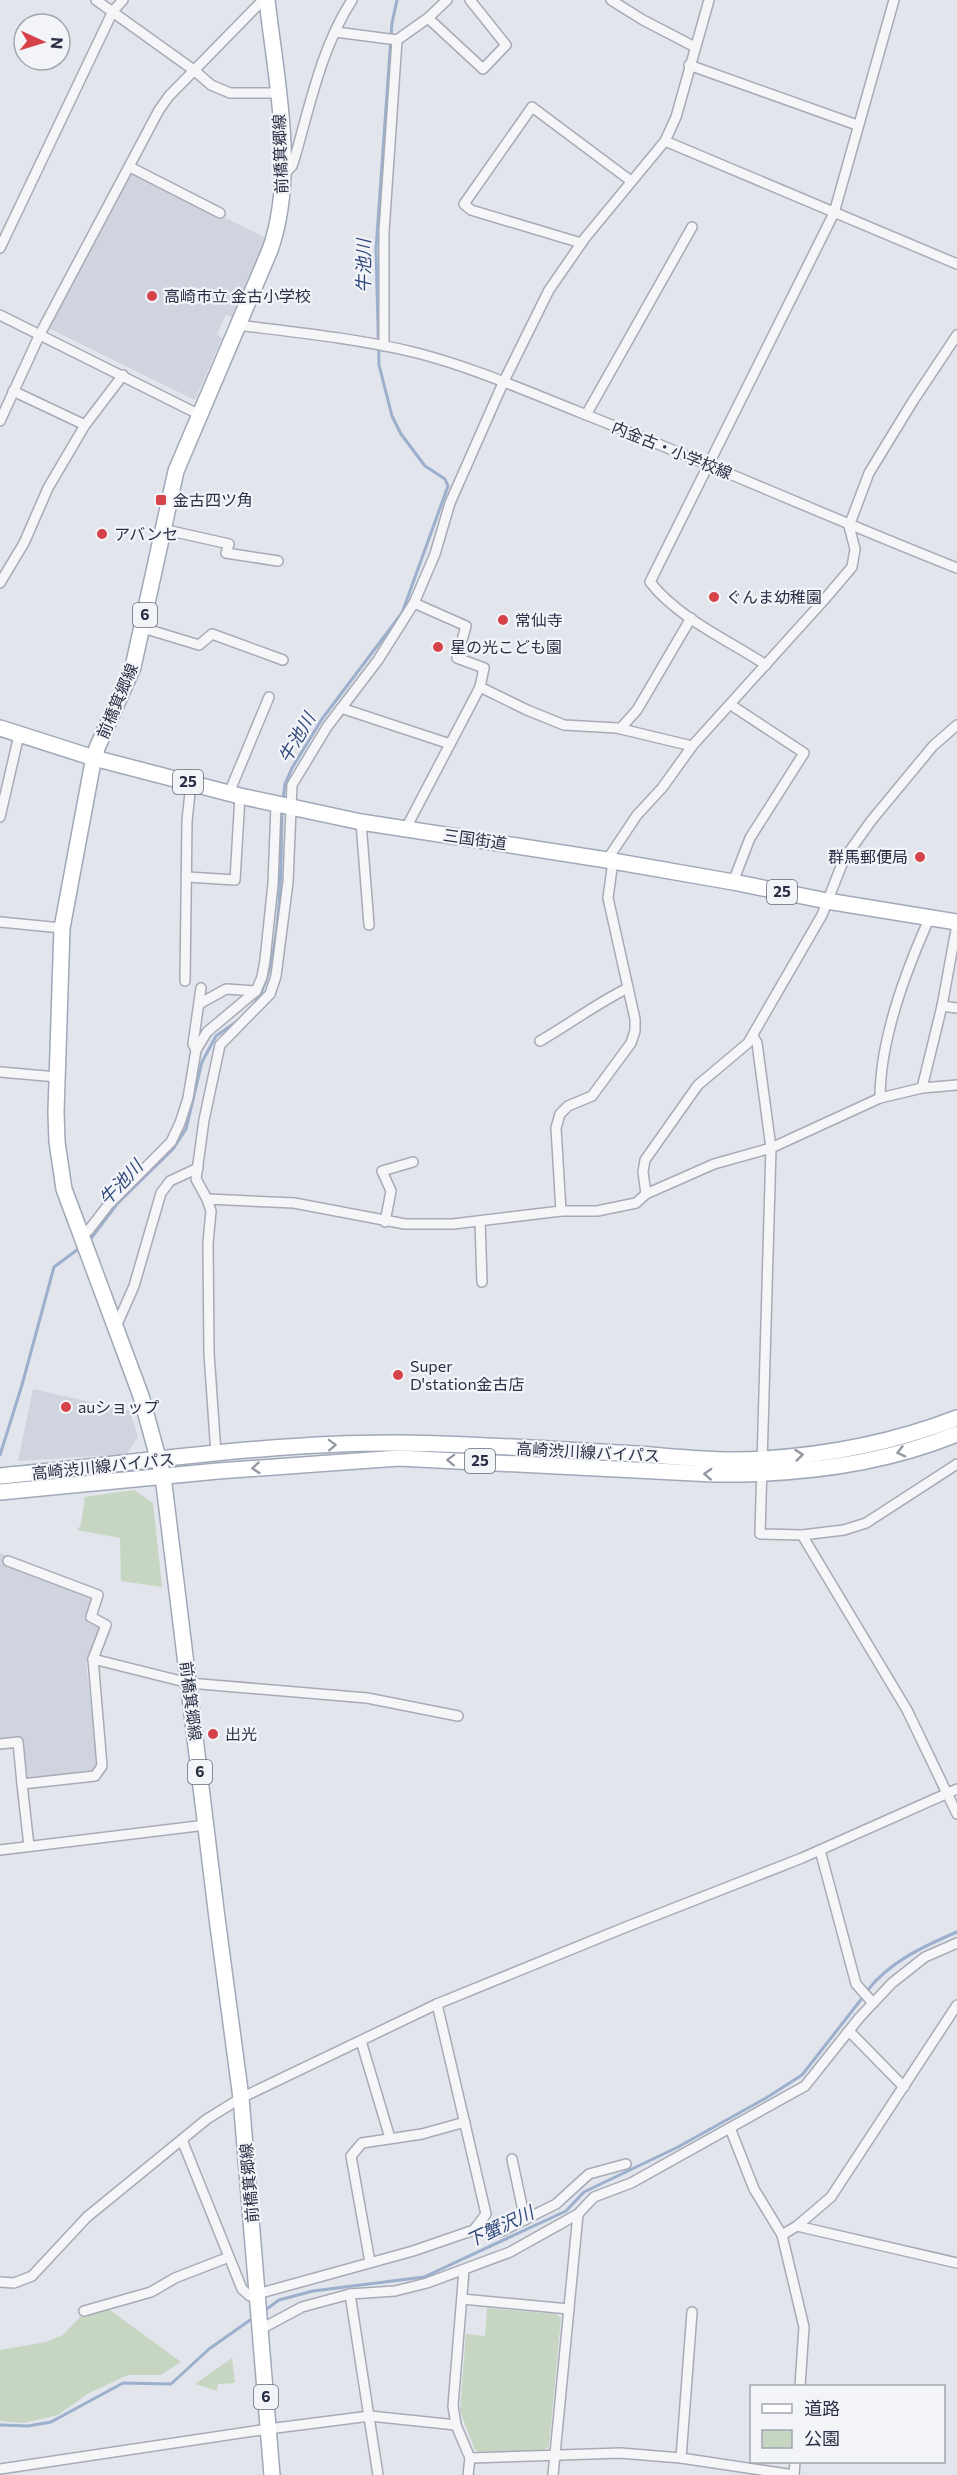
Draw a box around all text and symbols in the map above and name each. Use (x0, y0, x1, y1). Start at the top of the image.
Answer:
north arrow (12, 12, 72, 72)
text: N (48, 36, 67, 50)
street label: 前橋箕郷線 (269, 114, 290, 194)
water label: 牛池川 (352, 237, 374, 293)
place label: 高崎市立 金古小学校 (164, 286, 311, 305)
marker: 高崎市立 金古小学校 (145, 289, 159, 303)
street label: 内金古・小学校線 (609, 417, 735, 482)
place label: 金古四ツ角 (173, 490, 253, 509)
marker: 金古四ツ角 (154, 493, 168, 507)
place label: アバンセ (114, 524, 178, 543)
marker: アバンセ (95, 527, 109, 541)
place label: ぐんま幼稚園 (726, 587, 822, 606)
marker: ぐんま幼稚園 (707, 590, 721, 604)
road number: 6 (133, 603, 157, 627)
place label: 常仙寺 (515, 610, 563, 629)
marker: 常仙寺 (496, 613, 510, 627)
place label: 星の光こども園 (450, 637, 562, 656)
marker: 星の光こども園 (431, 640, 445, 654)
street label: 前橋箕郷線 (92, 660, 141, 741)
water label: 牛池川 (273, 707, 320, 766)
road number: 25 (173, 770, 203, 794)
street label: 三国街道 (442, 825, 508, 852)
place label: 群馬郵便局 (828, 847, 908, 866)
marker: 群馬郵便局 (913, 850, 927, 864)
road number: 25 (767, 880, 797, 904)
water label: 牛池川 (94, 1154, 148, 1210)
place label: Super D'station金古店 (410, 1356, 525, 1393)
marker: Super D'station金古店 (391, 1368, 405, 1382)
place label: auショップ (78, 1397, 159, 1416)
marker: auショップ (59, 1400, 73, 1414)
street label: 高崎渋川線バイパス (516, 1438, 660, 1465)
one-way arrow (327, 1439, 336, 1451)
one-way arrow (896, 1444, 906, 1457)
street label: 高崎渋川線バイパス (31, 1449, 175, 1482)
road number: 25 (465, 1449, 495, 1473)
one-way arrow (794, 1449, 804, 1462)
one-way arrow (446, 1454, 455, 1466)
one-way arrow (251, 1461, 260, 1474)
one-way arrow (704, 1467, 713, 1480)
street label: 前橋箕郷線 (177, 1660, 206, 1742)
place label: 出光 (225, 1724, 257, 1743)
marker: 出光 (206, 1727, 220, 1741)
road number: 6 (188, 1760, 212, 1784)
street label: 前橋箕郷線 (236, 2142, 261, 2224)
water label: 下蟹沢川 (462, 2200, 539, 2251)
road number: 6 (254, 2385, 278, 2409)
legend (750, 2385, 945, 2463)
text: 道路 (804, 2397, 840, 2419)
text: 公園 (804, 2427, 840, 2449)

